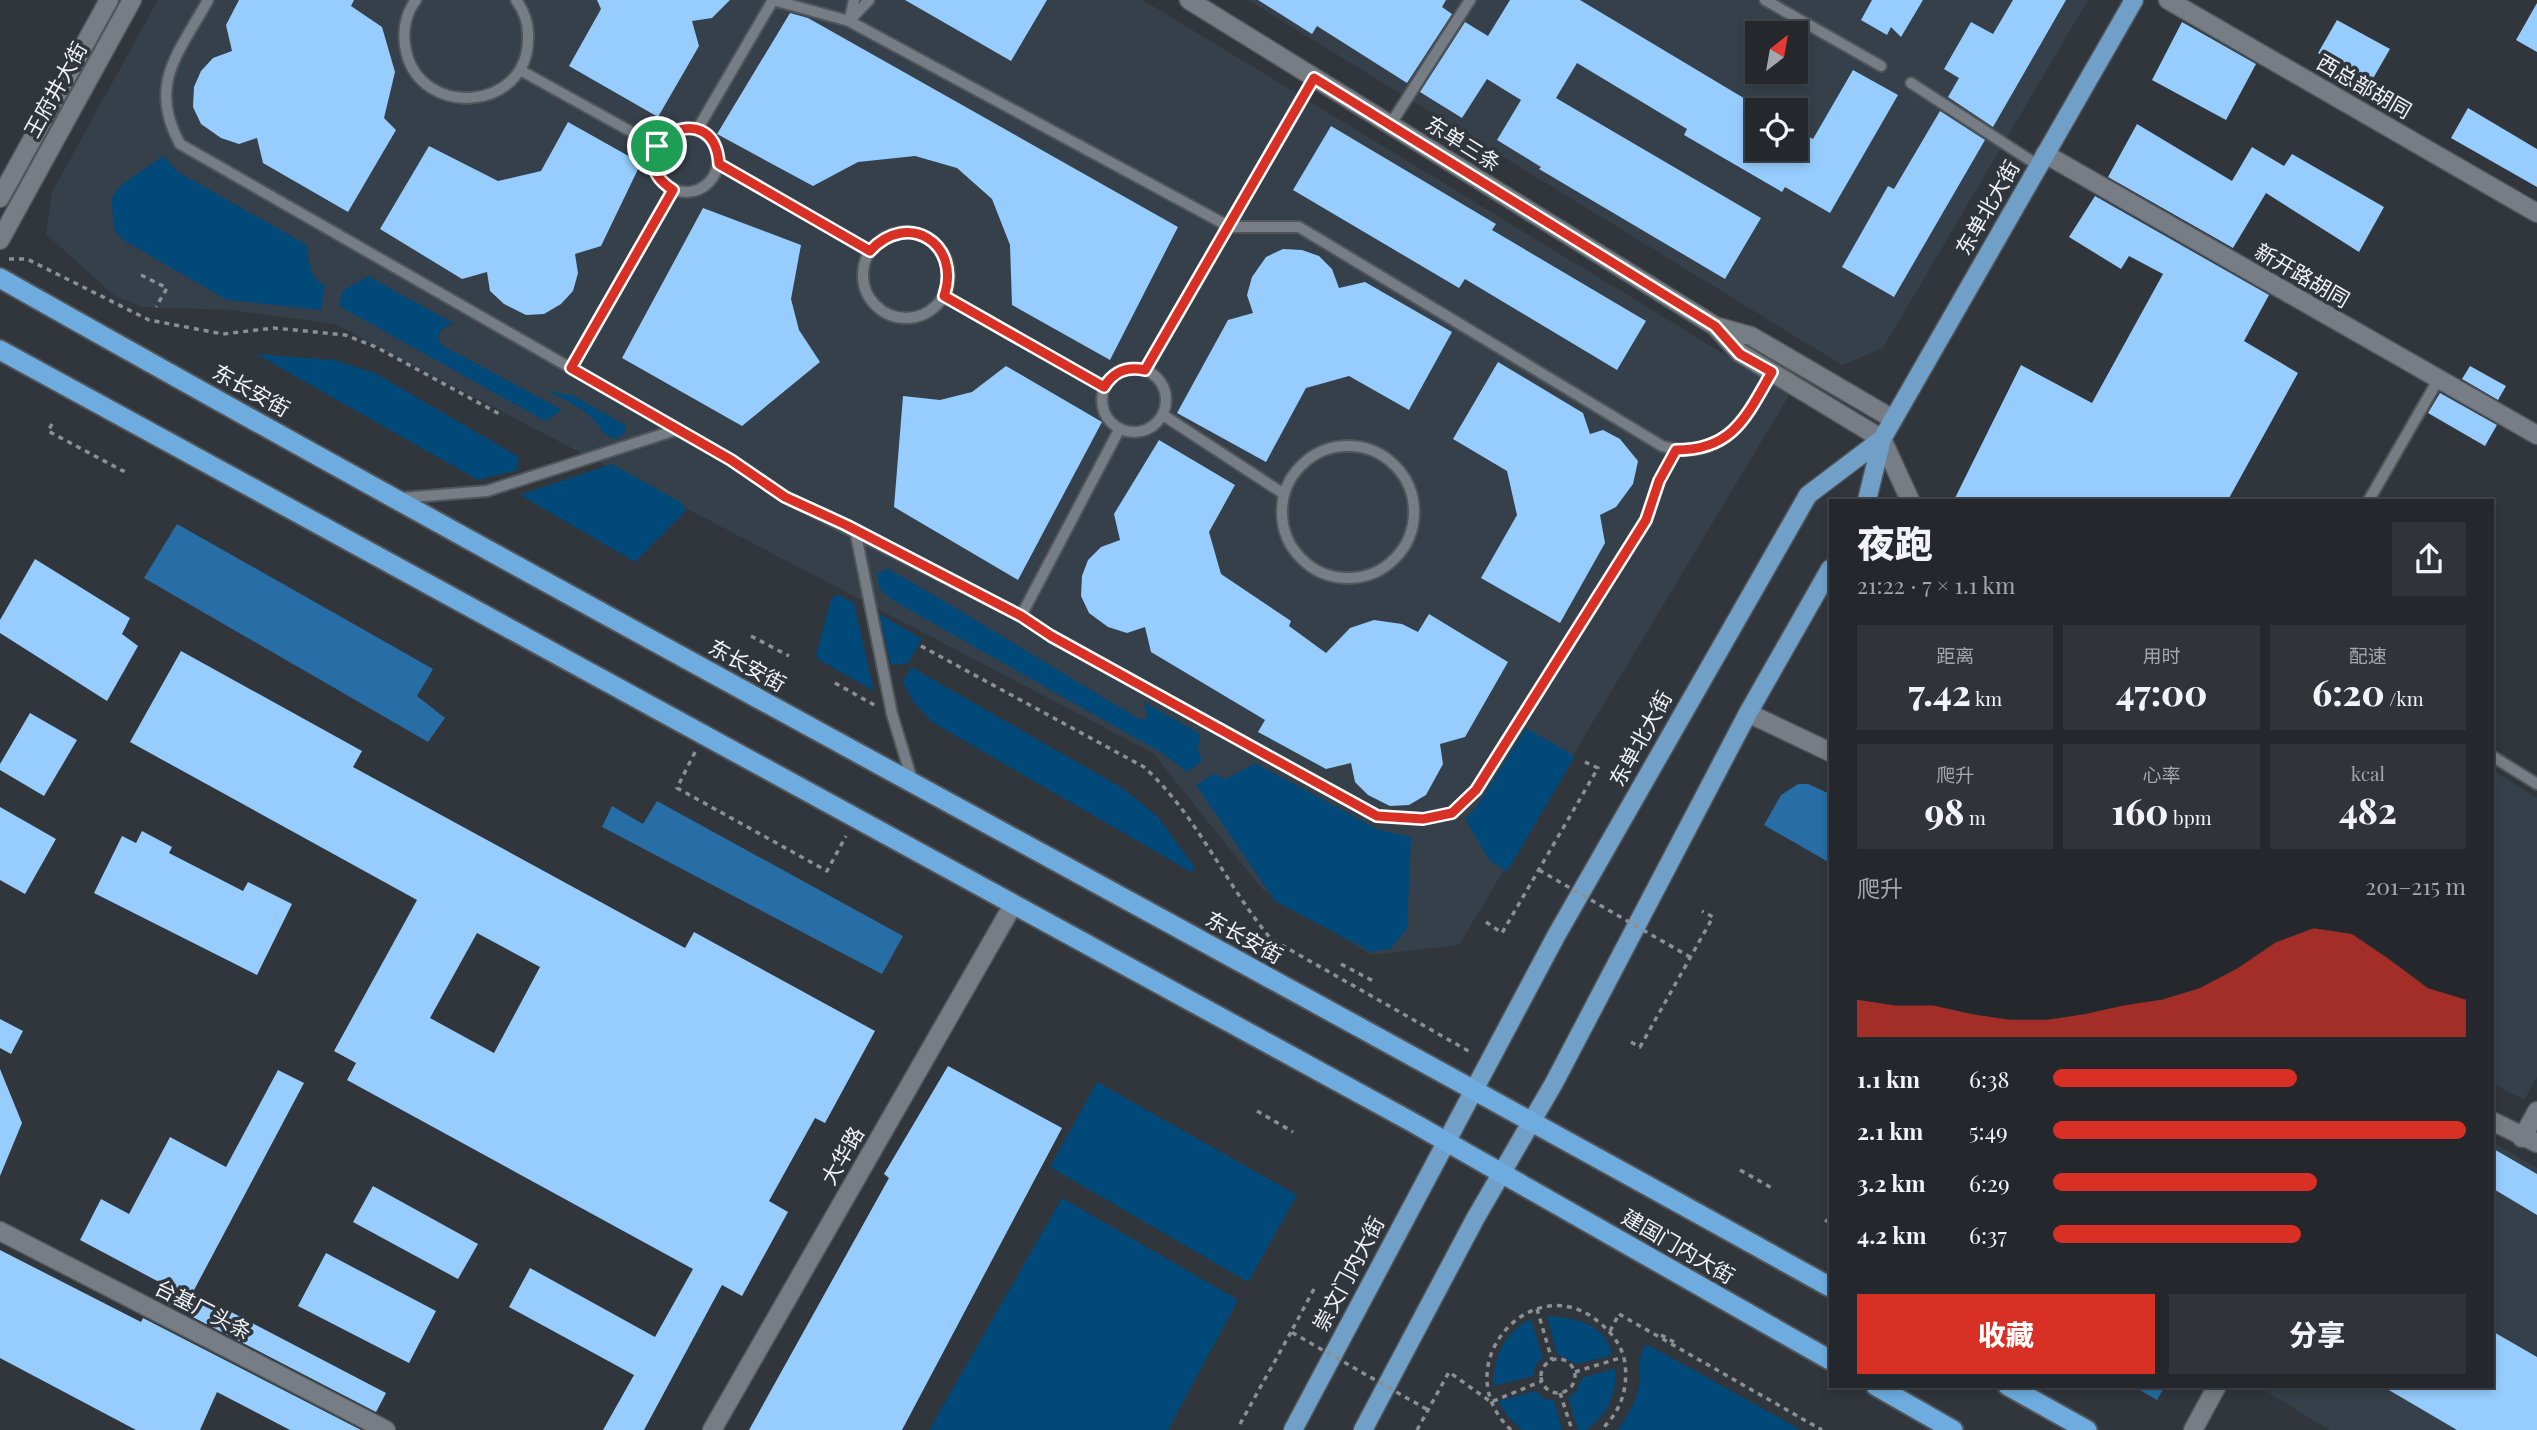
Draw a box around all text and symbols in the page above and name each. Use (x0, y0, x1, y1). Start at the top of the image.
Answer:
north arrow (1745, 21, 1808, 84)
map controls (1745, 21, 1808, 161)
street label: 王府井大街 (17, 36, 92, 142)
street label: 西总部胡同 (2313, 47, 2417, 124)
button: locate (1745, 98, 1808, 161)
street label: 东单三条 (1421, 108, 1507, 176)
pin (627, 116, 687, 176)
icon: arrive (638, 127, 676, 165)
street label: 东单北大街 (1948, 155, 2025, 259)
street label: 新开路胡同 (2251, 236, 2355, 313)
street label: 东长安街 (208, 357, 295, 422)
text: 夜跑 (1857, 517, 1933, 568)
button: share (2392, 522, 2466, 596)
text: 21:22 · 7 × 1.1 km (1857, 569, 2015, 600)
street label: 东长安街 (704, 632, 791, 697)
text: 距离 (1936, 642, 1974, 668)
text: 用时 (2142, 642, 2181, 668)
text: 配速 (2349, 642, 2387, 668)
text: 7.42 (1908, 668, 1971, 715)
text: 47:00 (2116, 668, 2207, 715)
text: 6:20 (2312, 668, 2385, 715)
street label: 东单北大街 (1602, 685, 1677, 791)
text: km (1971, 685, 2002, 711)
text: /km (2385, 685, 2424, 711)
text: kcal (2351, 760, 2385, 786)
text: 爬升 (1936, 761, 1974, 787)
text: 心率 (2142, 761, 2181, 787)
text: 482 (2339, 786, 2397, 833)
text: 98 (1924, 787, 1964, 834)
text: 160 (2111, 787, 2168, 834)
text: m (1964, 804, 1986, 830)
text: bpm (2168, 804, 2212, 830)
text: 201–215 m (2365, 870, 2466, 901)
text: 爬升 (1857, 872, 1903, 903)
street label: 东长安街 (1201, 904, 1288, 969)
text: 1.1 km (1857, 1063, 1920, 1094)
text: 6:38 (1969, 1063, 2009, 1094)
text: 2.1 km (1857, 1115, 1923, 1146)
text: 5:49 (1969, 1115, 2008, 1146)
street label: 大华路 (813, 1121, 869, 1189)
text: 3.2 km (1857, 1167, 1926, 1198)
text: 6:29 (1969, 1167, 2010, 1198)
street label: 建国门内大街 (1617, 1202, 1741, 1289)
street label: 崇文门内大街 (1305, 1211, 1389, 1335)
text: 4.2 km (1857, 1219, 1927, 1250)
text: 6:37 (1969, 1219, 2007, 1250)
street label: 台基厂头条 (151, 1272, 257, 1345)
button: 收藏 (1857, 1294, 2155, 1374)
button: 分享 (2169, 1294, 2466, 1374)

